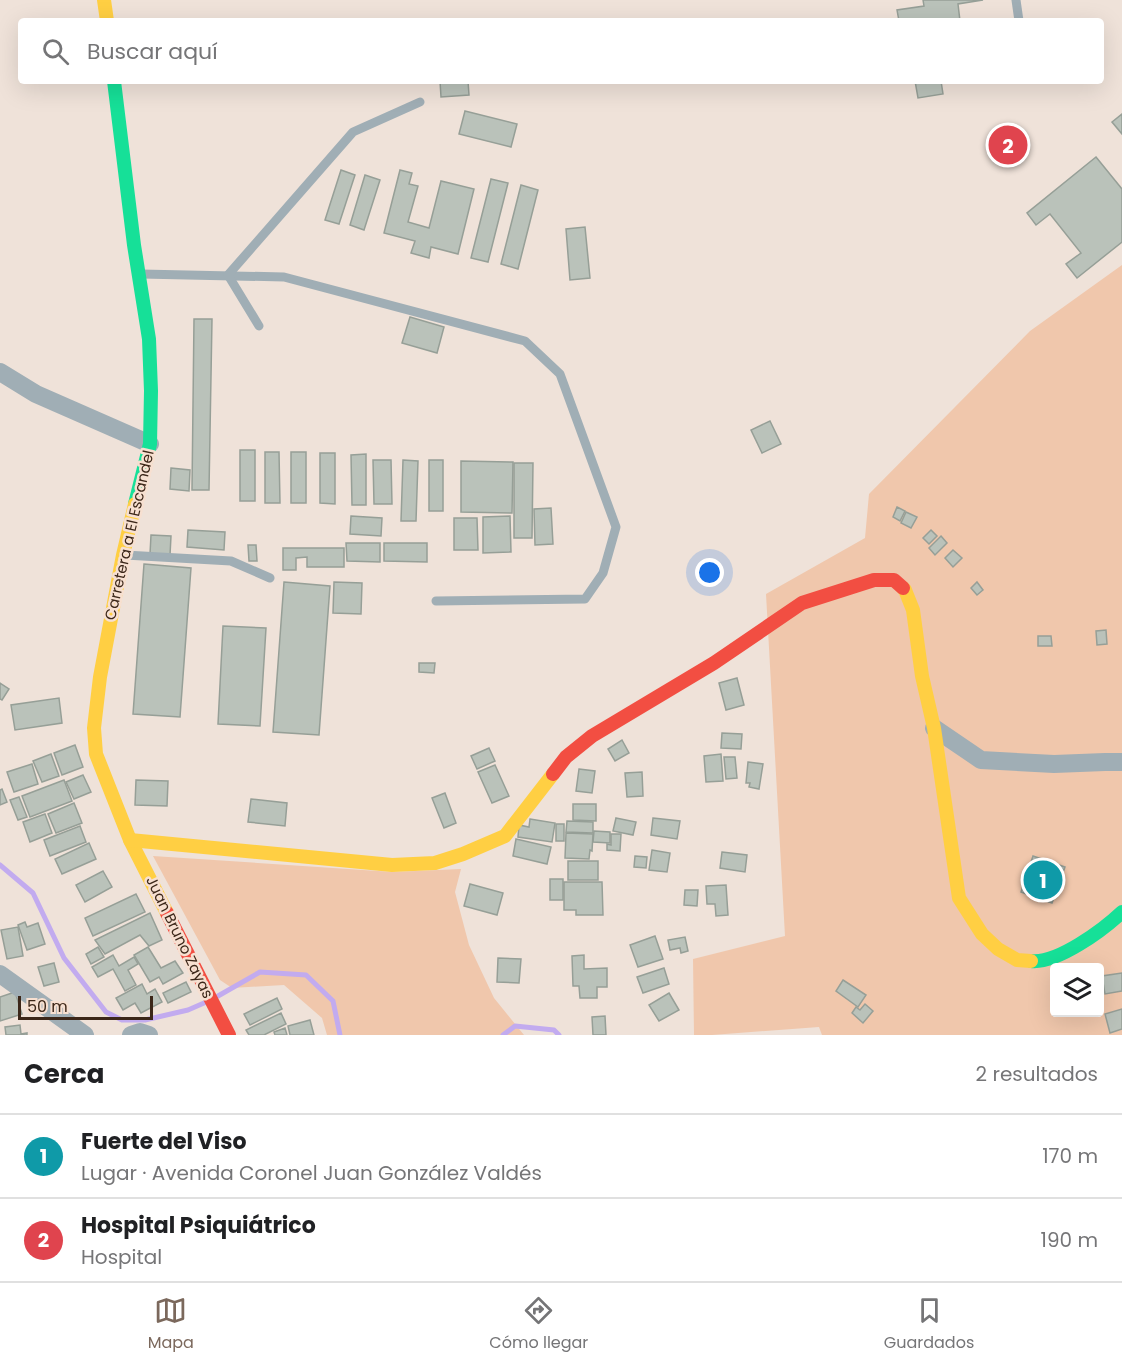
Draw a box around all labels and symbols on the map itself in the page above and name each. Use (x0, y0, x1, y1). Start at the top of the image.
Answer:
pin: 2 (988, 122, 1028, 168)
street label: Carretera a El Escandel (99, 448, 159, 622)
your location (695, 558, 724, 587)
pin: 1 (1024, 858, 1062, 902)
street label: Juan Bruno Zayas (141, 872, 219, 1002)
scale bar (18, 993, 153, 1020)

